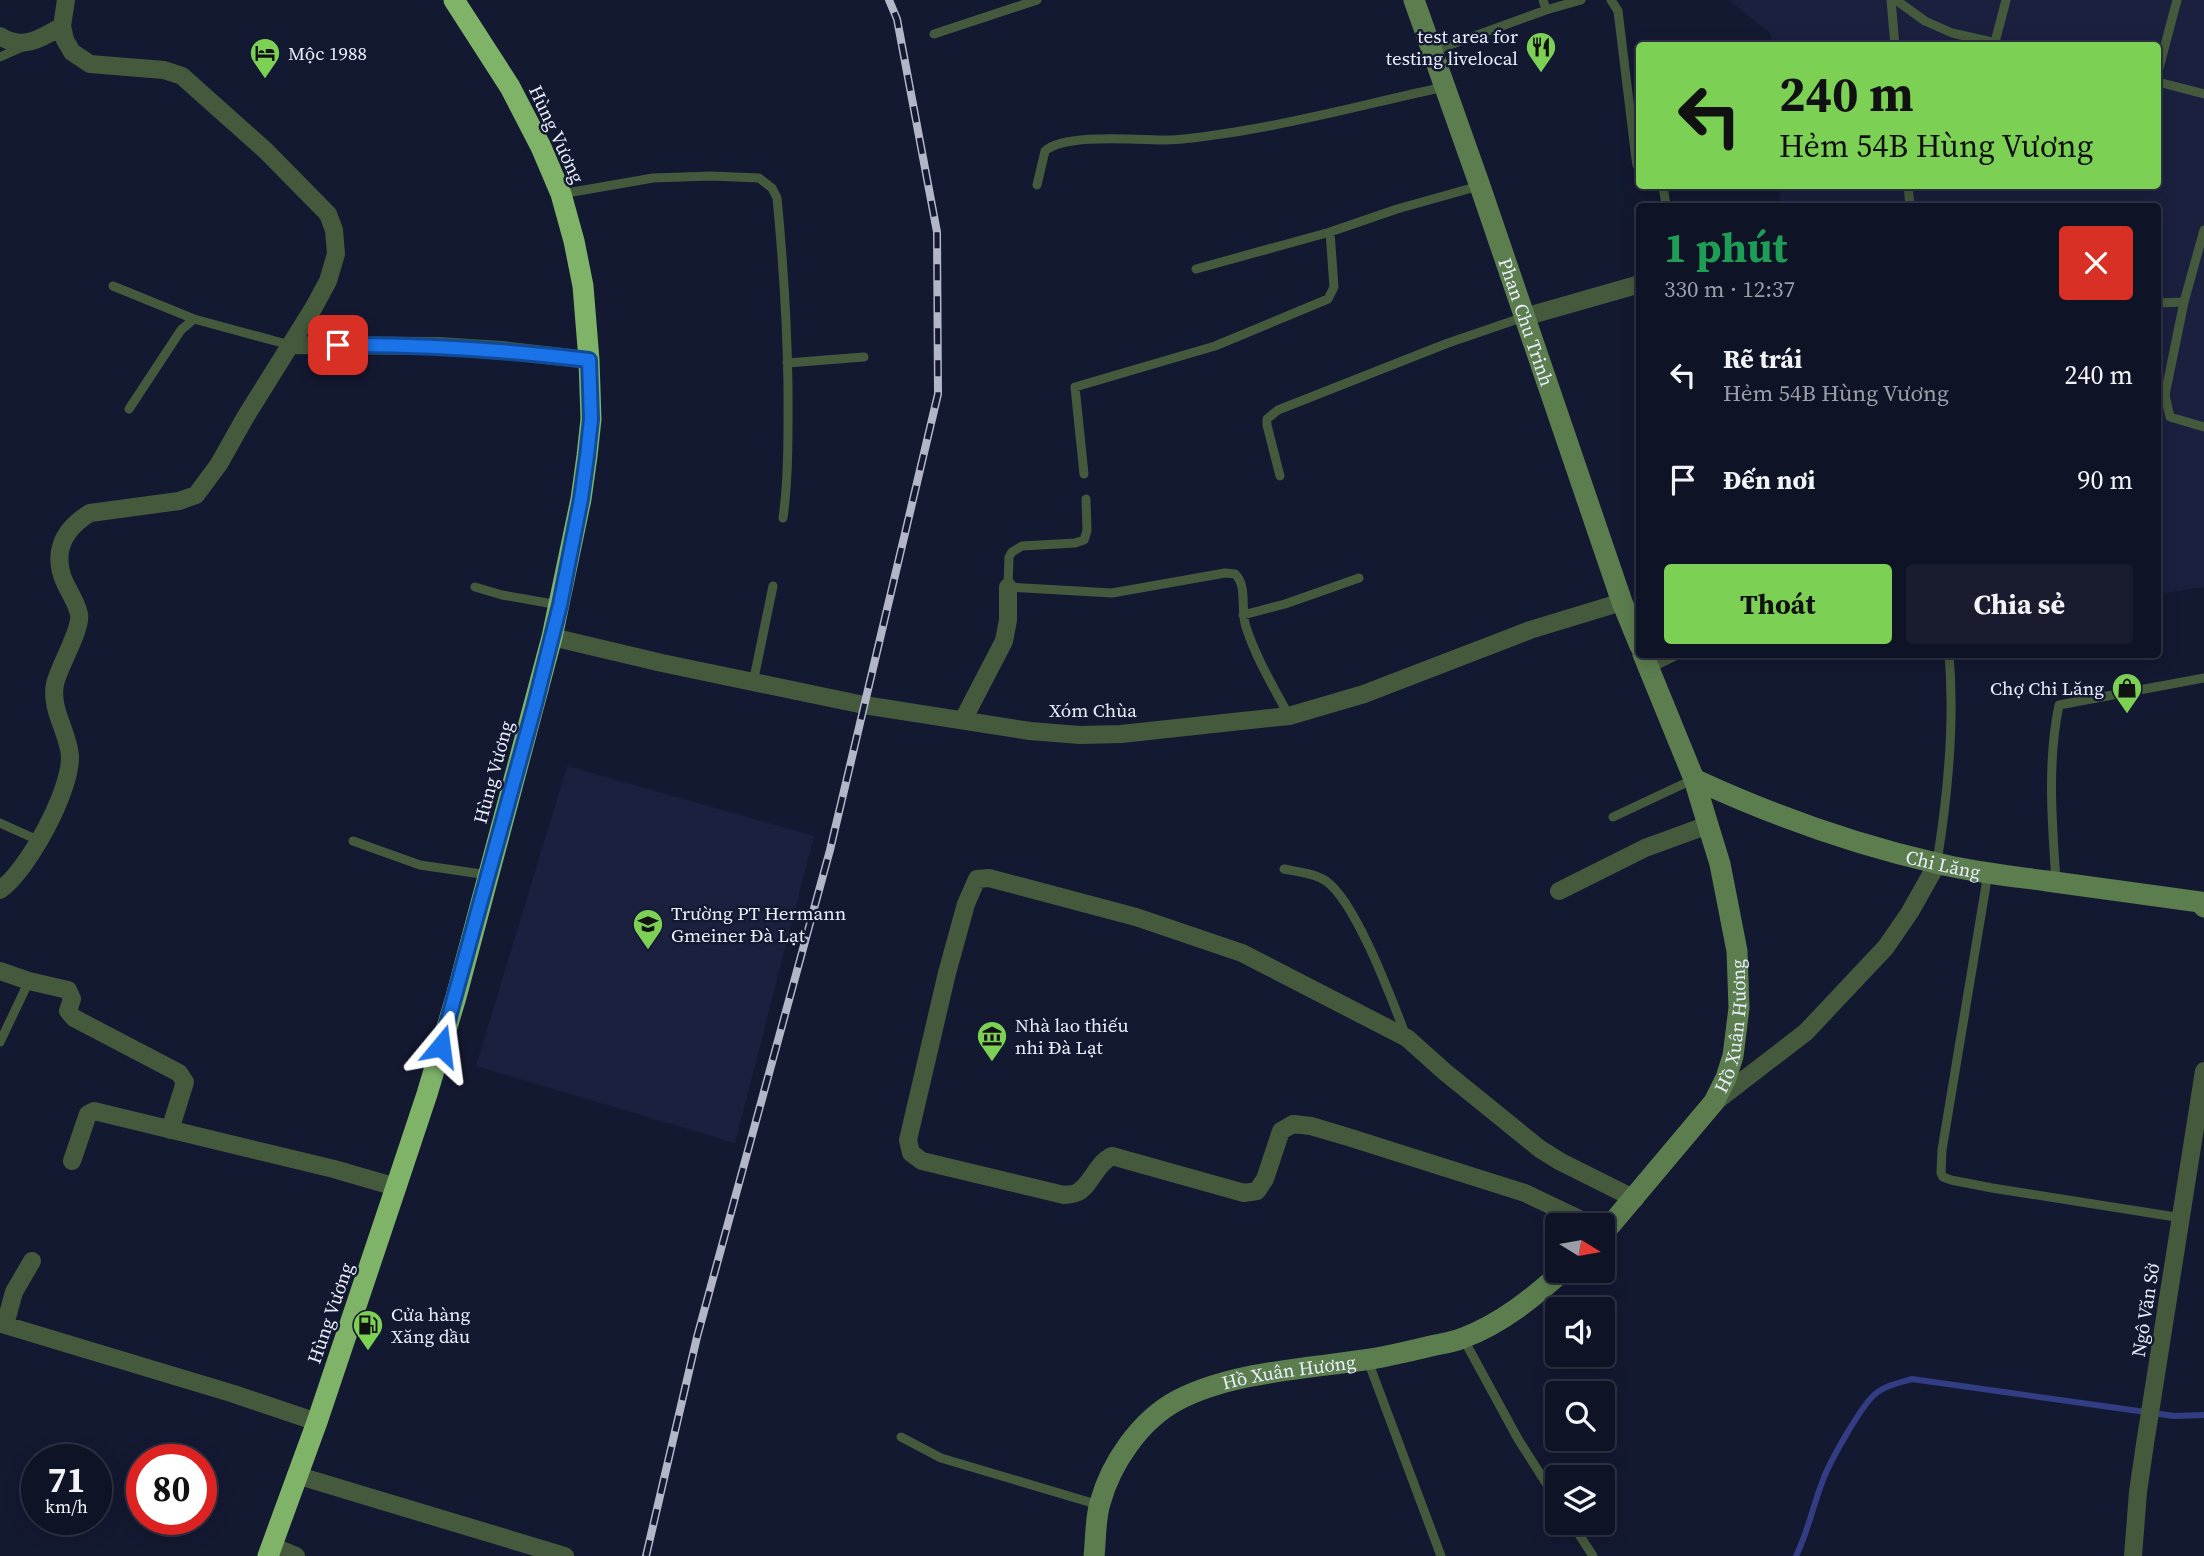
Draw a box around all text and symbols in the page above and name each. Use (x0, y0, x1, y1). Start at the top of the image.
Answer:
place label: test area for testing livelocal (1386, 23, 1518, 71)
restaurant icon: test area for testing livelocal (1524, 30, 1558, 74)
hotel icon: Mộc 1988 (248, 36, 282, 80)
place label: Mộc 1988 (288, 40, 367, 66)
text: 240 m (1779, 60, 1914, 127)
icon: left (1664, 70, 1755, 161)
street label: Hùng Vương (523, 81, 591, 187)
text: Hẻm 54B Hùng Vương (1779, 124, 2093, 168)
text: 1 phút (1664, 218, 1788, 276)
button: close (2059, 226, 2133, 300)
street label: Phan Chu Trinh (1492, 254, 1560, 390)
text: 330 m · 12:37 (1664, 273, 1795, 305)
pin (308, 315, 368, 375)
icon: arrive (319, 326, 357, 364)
text: Rẽ trái (1723, 341, 1802, 377)
icon: left (1664, 356, 1702, 394)
text: 240 m (2065, 357, 2133, 393)
text: Hẻm 54B Hùng Vương (1723, 377, 1949, 409)
icon: arrive (1664, 461, 1702, 499)
text: Đến nơi (1723, 462, 1815, 498)
text: 90 m (2078, 462, 2133, 498)
button: Thoát (1664, 564, 1892, 644)
button: Chia sẻ (1906, 564, 2133, 644)
shop icon: Chợ Chi Lăng (2110, 671, 2144, 715)
place label: Chợ Chi Lăng (1990, 675, 2104, 701)
street label: Xóm Chùa (1049, 697, 1137, 723)
street label: Hùng Vương (467, 718, 519, 826)
street label: Chi Lăng (1903, 843, 1983, 885)
place label: Trường PT Hermann Gmeiner Đà Lạt (671, 900, 846, 948)
school or university icon: Trường PT Hermann Gmeiner Đà Lạt (631, 907, 665, 951)
street label: Hồ Xuân Hương (1708, 959, 1753, 1097)
position arrow (404, 1009, 478, 1083)
place label: Nhà lao thiếu nhi Đà Lạt (1015, 1012, 1129, 1060)
museum icon: Nhà lao thiếu nhi Đà Lạt (975, 1019, 1009, 1063)
north arrow (1545, 1213, 1615, 1283)
map controls (1545, 1213, 1615, 1535)
street label: Hùng Vương (301, 1259, 359, 1367)
street label: Ngô Văn Sở (2125, 1261, 2165, 1359)
button: sound (1545, 1297, 1615, 1367)
place label: Cửa hàng Xăng dầu (391, 1301, 470, 1349)
fuel station icon: Cửa hàng Xăng dầu (351, 1308, 385, 1352)
street label: Hồ Xuân Hương (1219, 1348, 1358, 1396)
button: search (1545, 1381, 1615, 1451)
speed limit sign: 80 (126, 1444, 217, 1535)
text: 71 (48, 1456, 85, 1504)
button: layers (1545, 1465, 1615, 1535)
text: km/h (45, 1494, 88, 1519)

